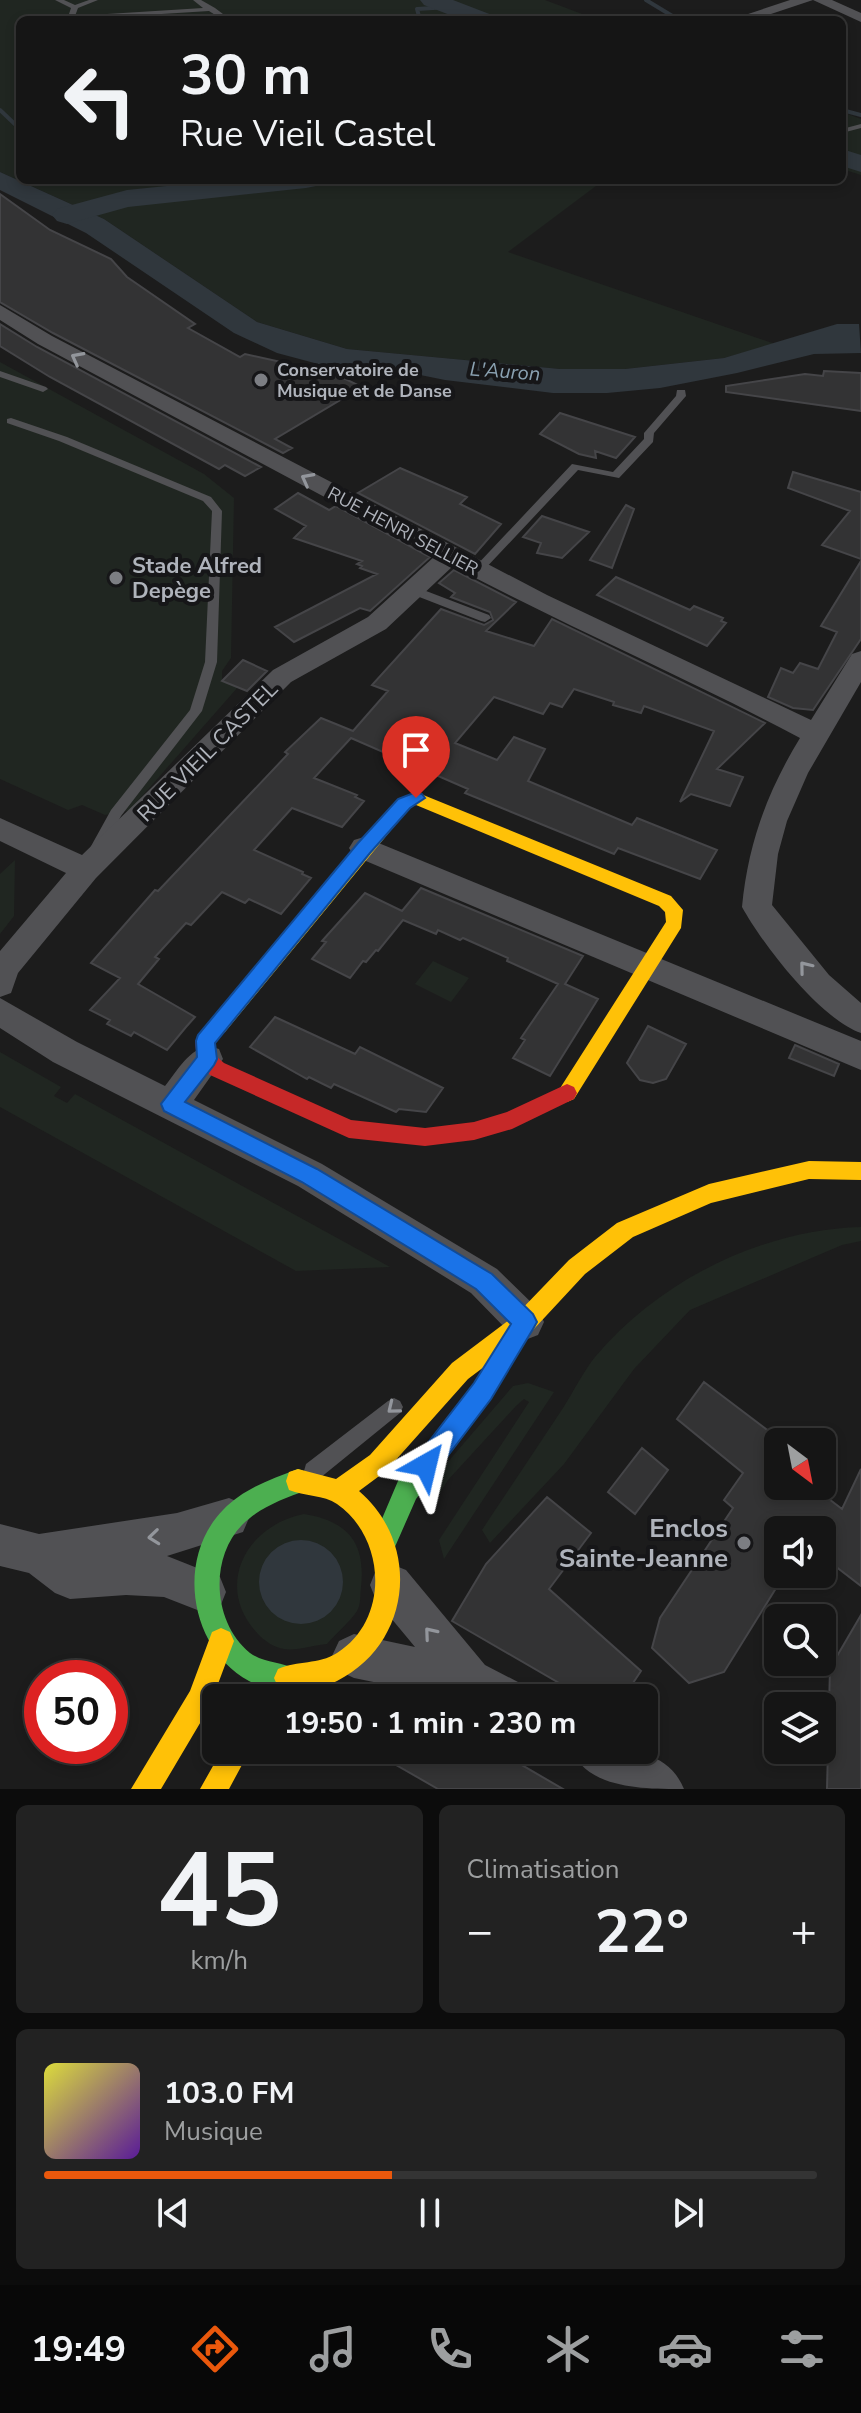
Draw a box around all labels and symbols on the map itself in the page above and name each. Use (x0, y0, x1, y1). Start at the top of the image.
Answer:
one-way arrow (71, 352, 85, 367)
water label: L'Auron (469, 356, 541, 387)
place label: Conservatoire de Musique et de Danse (277, 358, 452, 403)
marker: Conservatoire de Musique et de Danse (252, 371, 270, 389)
one-way arrow (300, 474, 315, 489)
street label: RUE HENRI SELLIER (324, 481, 482, 581)
place label: Stade Alfred Depège (132, 551, 262, 606)
marker: Stade Alfred Depège (107, 569, 125, 587)
street label: RUE VIEIL CASTEL (131, 675, 285, 829)
pin (382, 716, 450, 798)
one-way arrow (800, 961, 814, 976)
one-way arrow (387, 1398, 402, 1413)
position arrow (384, 1423, 468, 1507)
north arrow (764, 1428, 836, 1500)
place label: Enclos Sainte-Jeanne (559, 1511, 728, 1576)
one-way arrow (147, 1528, 160, 1545)
marker: Enclos Sainte-Jeanne (735, 1534, 753, 1552)
one-way arrow (425, 1628, 440, 1642)
speed limit sign: 50 (24, 1660, 128, 1764)

